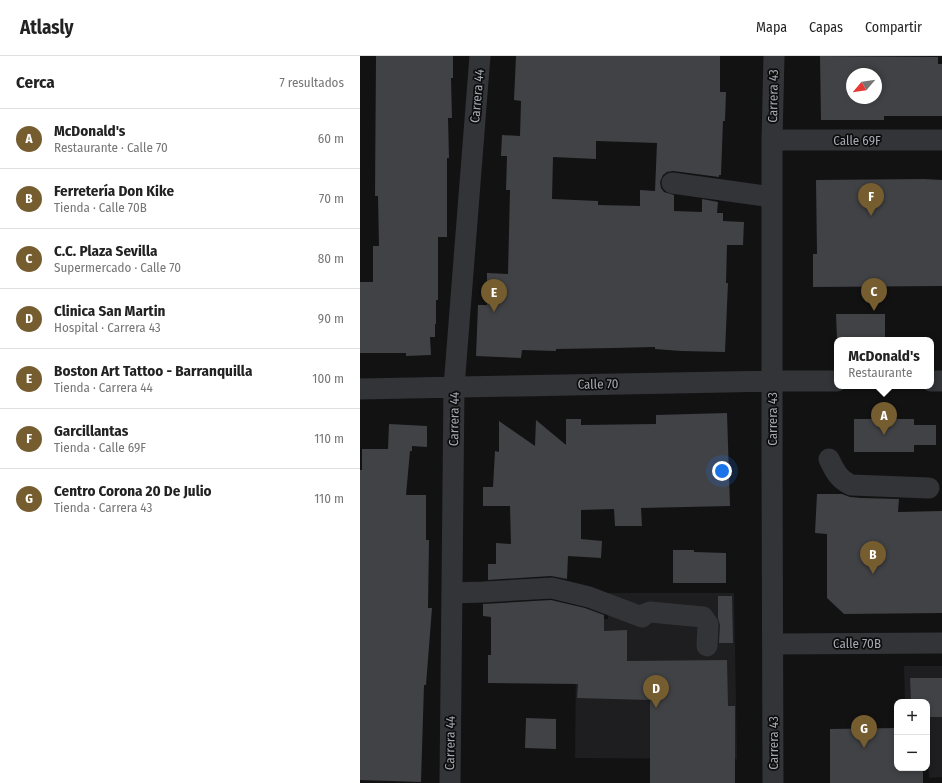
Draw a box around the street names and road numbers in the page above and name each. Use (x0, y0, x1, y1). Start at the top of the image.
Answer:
street label: Carrera 44 (467, 68, 487, 124)
street label: Carrera 43 (765, 69, 781, 123)
street label: Calle 69F (833, 133, 881, 148)
street label: Calle 70 (577, 376, 619, 392)
street label: Carrera 44 (446, 392, 462, 446)
street label: Carrera 43 (765, 392, 780, 446)
street label: Calle 70B (833, 636, 881, 651)
street label: Carrera 44 (442, 716, 458, 770)
street label: Carrera 43 (766, 716, 781, 770)

